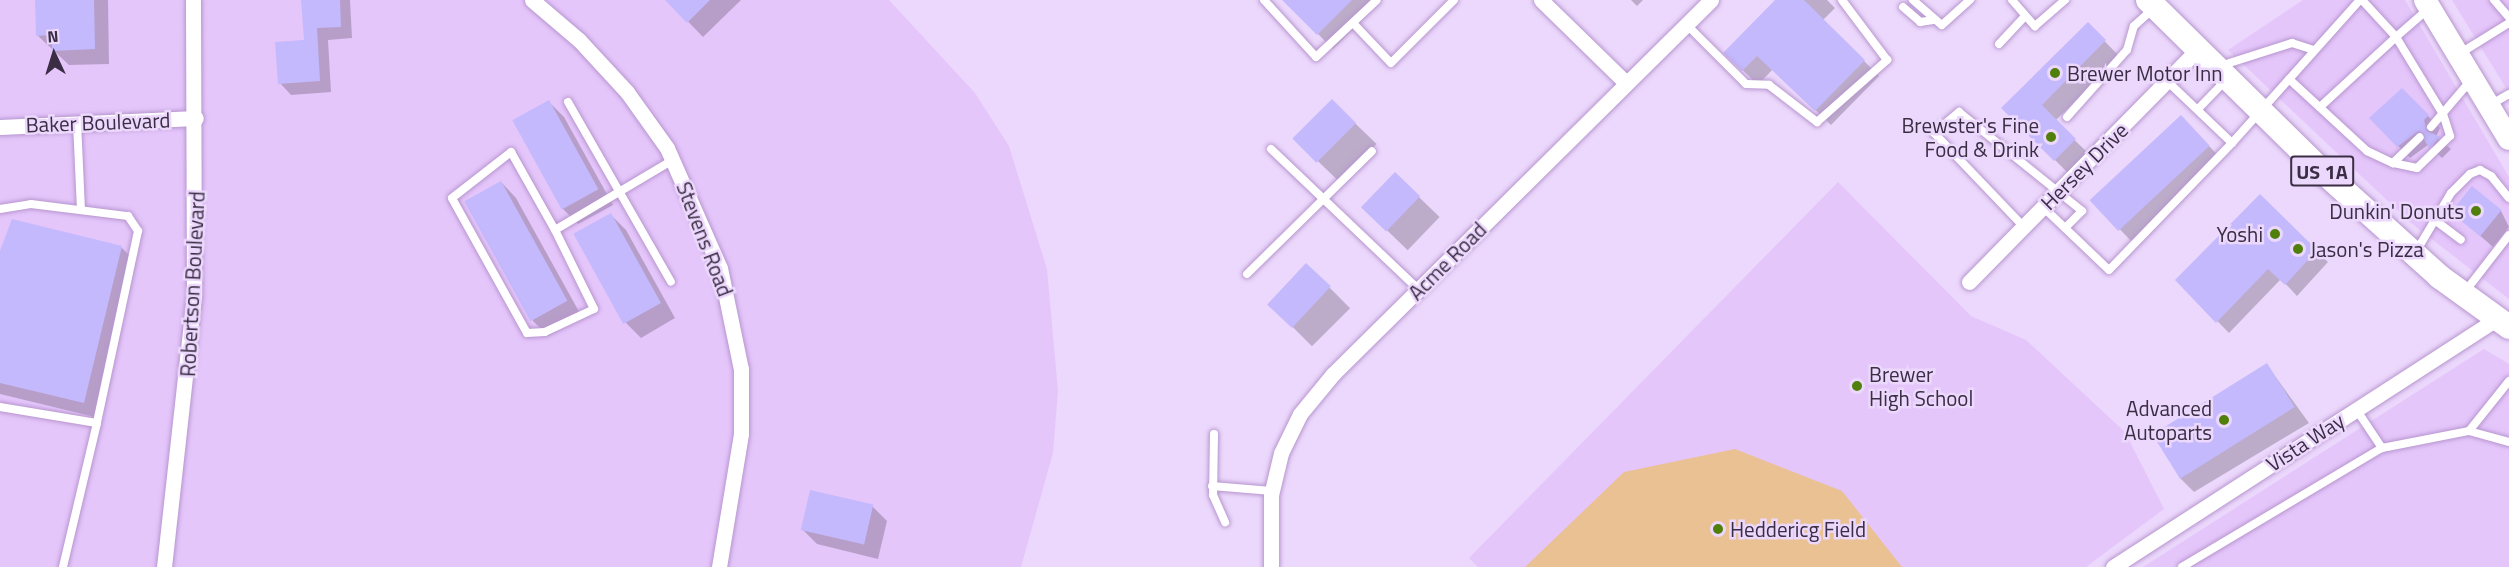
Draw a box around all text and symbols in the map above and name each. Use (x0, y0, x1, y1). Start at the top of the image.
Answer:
north arrow (24, 24, 84, 84)
text: N (46, 24, 59, 48)
place label: Brewer Motor Inn (2067, 60, 2222, 86)
marker: Brewer Motor Inn (2048, 66, 2062, 80)
street label: Baker Boulevard (25, 107, 171, 137)
place label: Brewster's Fine Food & Drink (1901, 112, 2039, 162)
street label: Hersey Drive (2035, 117, 2133, 215)
marker: Brewster's Fine Food & Drink (2044, 130, 2058, 144)
road number: US 1A (2289, 154, 2355, 188)
street label: Stevens Road (672, 178, 738, 300)
street label: Robertson Boulevard (175, 191, 209, 377)
place label: Dunkin' Donuts (2329, 198, 2464, 224)
marker: Dunkin' Donuts (2469, 204, 2483, 218)
street label: Acme Road (1403, 217, 1491, 305)
place label: Yoshi (2216, 221, 2263, 247)
marker: Yoshi (2268, 227, 2282, 241)
place label: Jason's Pizza (2310, 236, 2424, 262)
marker: Jason's Pizza (2291, 242, 2305, 256)
place label: Brewer High School (1869, 361, 1973, 411)
marker: Brewer High School (1850, 379, 1864, 393)
place label: Advanced Autoparts (2124, 395, 2212, 445)
street label: Vista Way (2261, 407, 2349, 477)
marker: Advanced Autoparts (2217, 413, 2231, 427)
place label: Heddericg Field (1730, 516, 1866, 542)
marker: Heddericg Field (1711, 522, 1725, 536)

